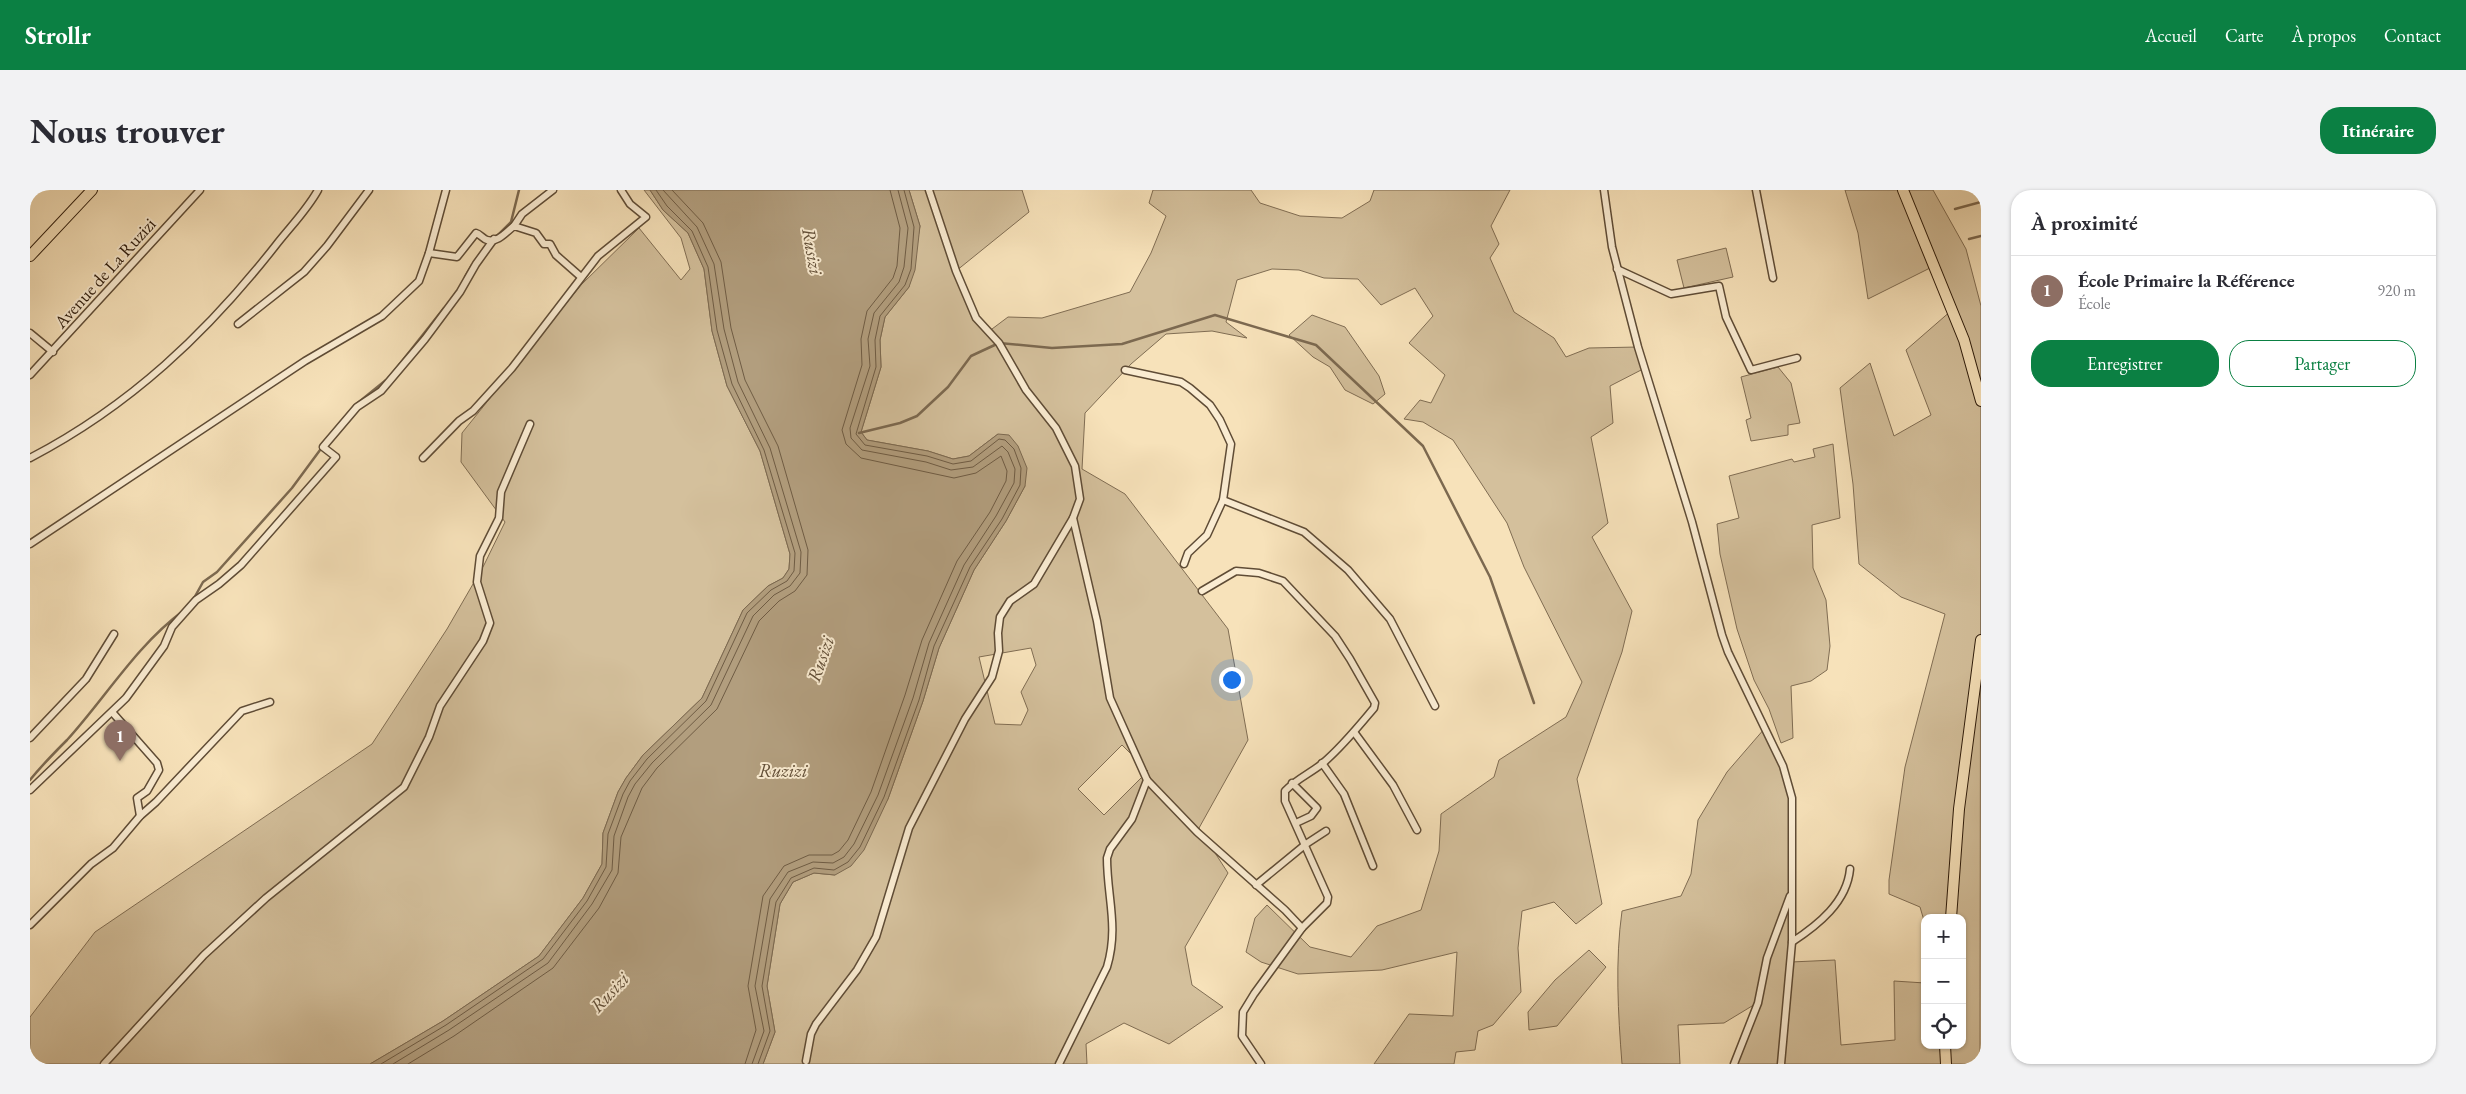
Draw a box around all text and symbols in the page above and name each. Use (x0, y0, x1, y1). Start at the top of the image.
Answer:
text: Strollr (25, 20, 91, 51)
text: Accueil (2145, 24, 2197, 47)
text: Carte (2225, 24, 2264, 47)
text: À propos (2292, 24, 2356, 47)
text: Contact (2384, 24, 2441, 47)
button: Itinéraire (2320, 107, 2436, 154)
text: Nous trouver (30, 108, 225, 153)
text: À proximité (2031, 209, 2138, 236)
street label: Avenue de La Ruzizi (48, 212, 161, 333)
water label: Rusizi (796, 226, 829, 278)
text: École Primaire la Référence (2078, 268, 2295, 293)
text: 1 (2043, 280, 2051, 301)
text: 920 m (2377, 280, 2416, 301)
text: École (2078, 293, 2111, 314)
button: Enregistrer (2031, 340, 2219, 387)
button: Partager (2229, 340, 2416, 387)
water label: Rusizi (801, 632, 840, 685)
your location (1219, 667, 1245, 693)
pin: 1 (104, 720, 136, 761)
water label: Ruzizi (759, 758, 809, 783)
map controls (1921, 914, 1966, 1049)
button: + (1921, 914, 1966, 959)
button: − (1921, 959, 1966, 1004)
water label: Rusizi (584, 966, 635, 1018)
button: locate (1921, 1004, 1966, 1049)

